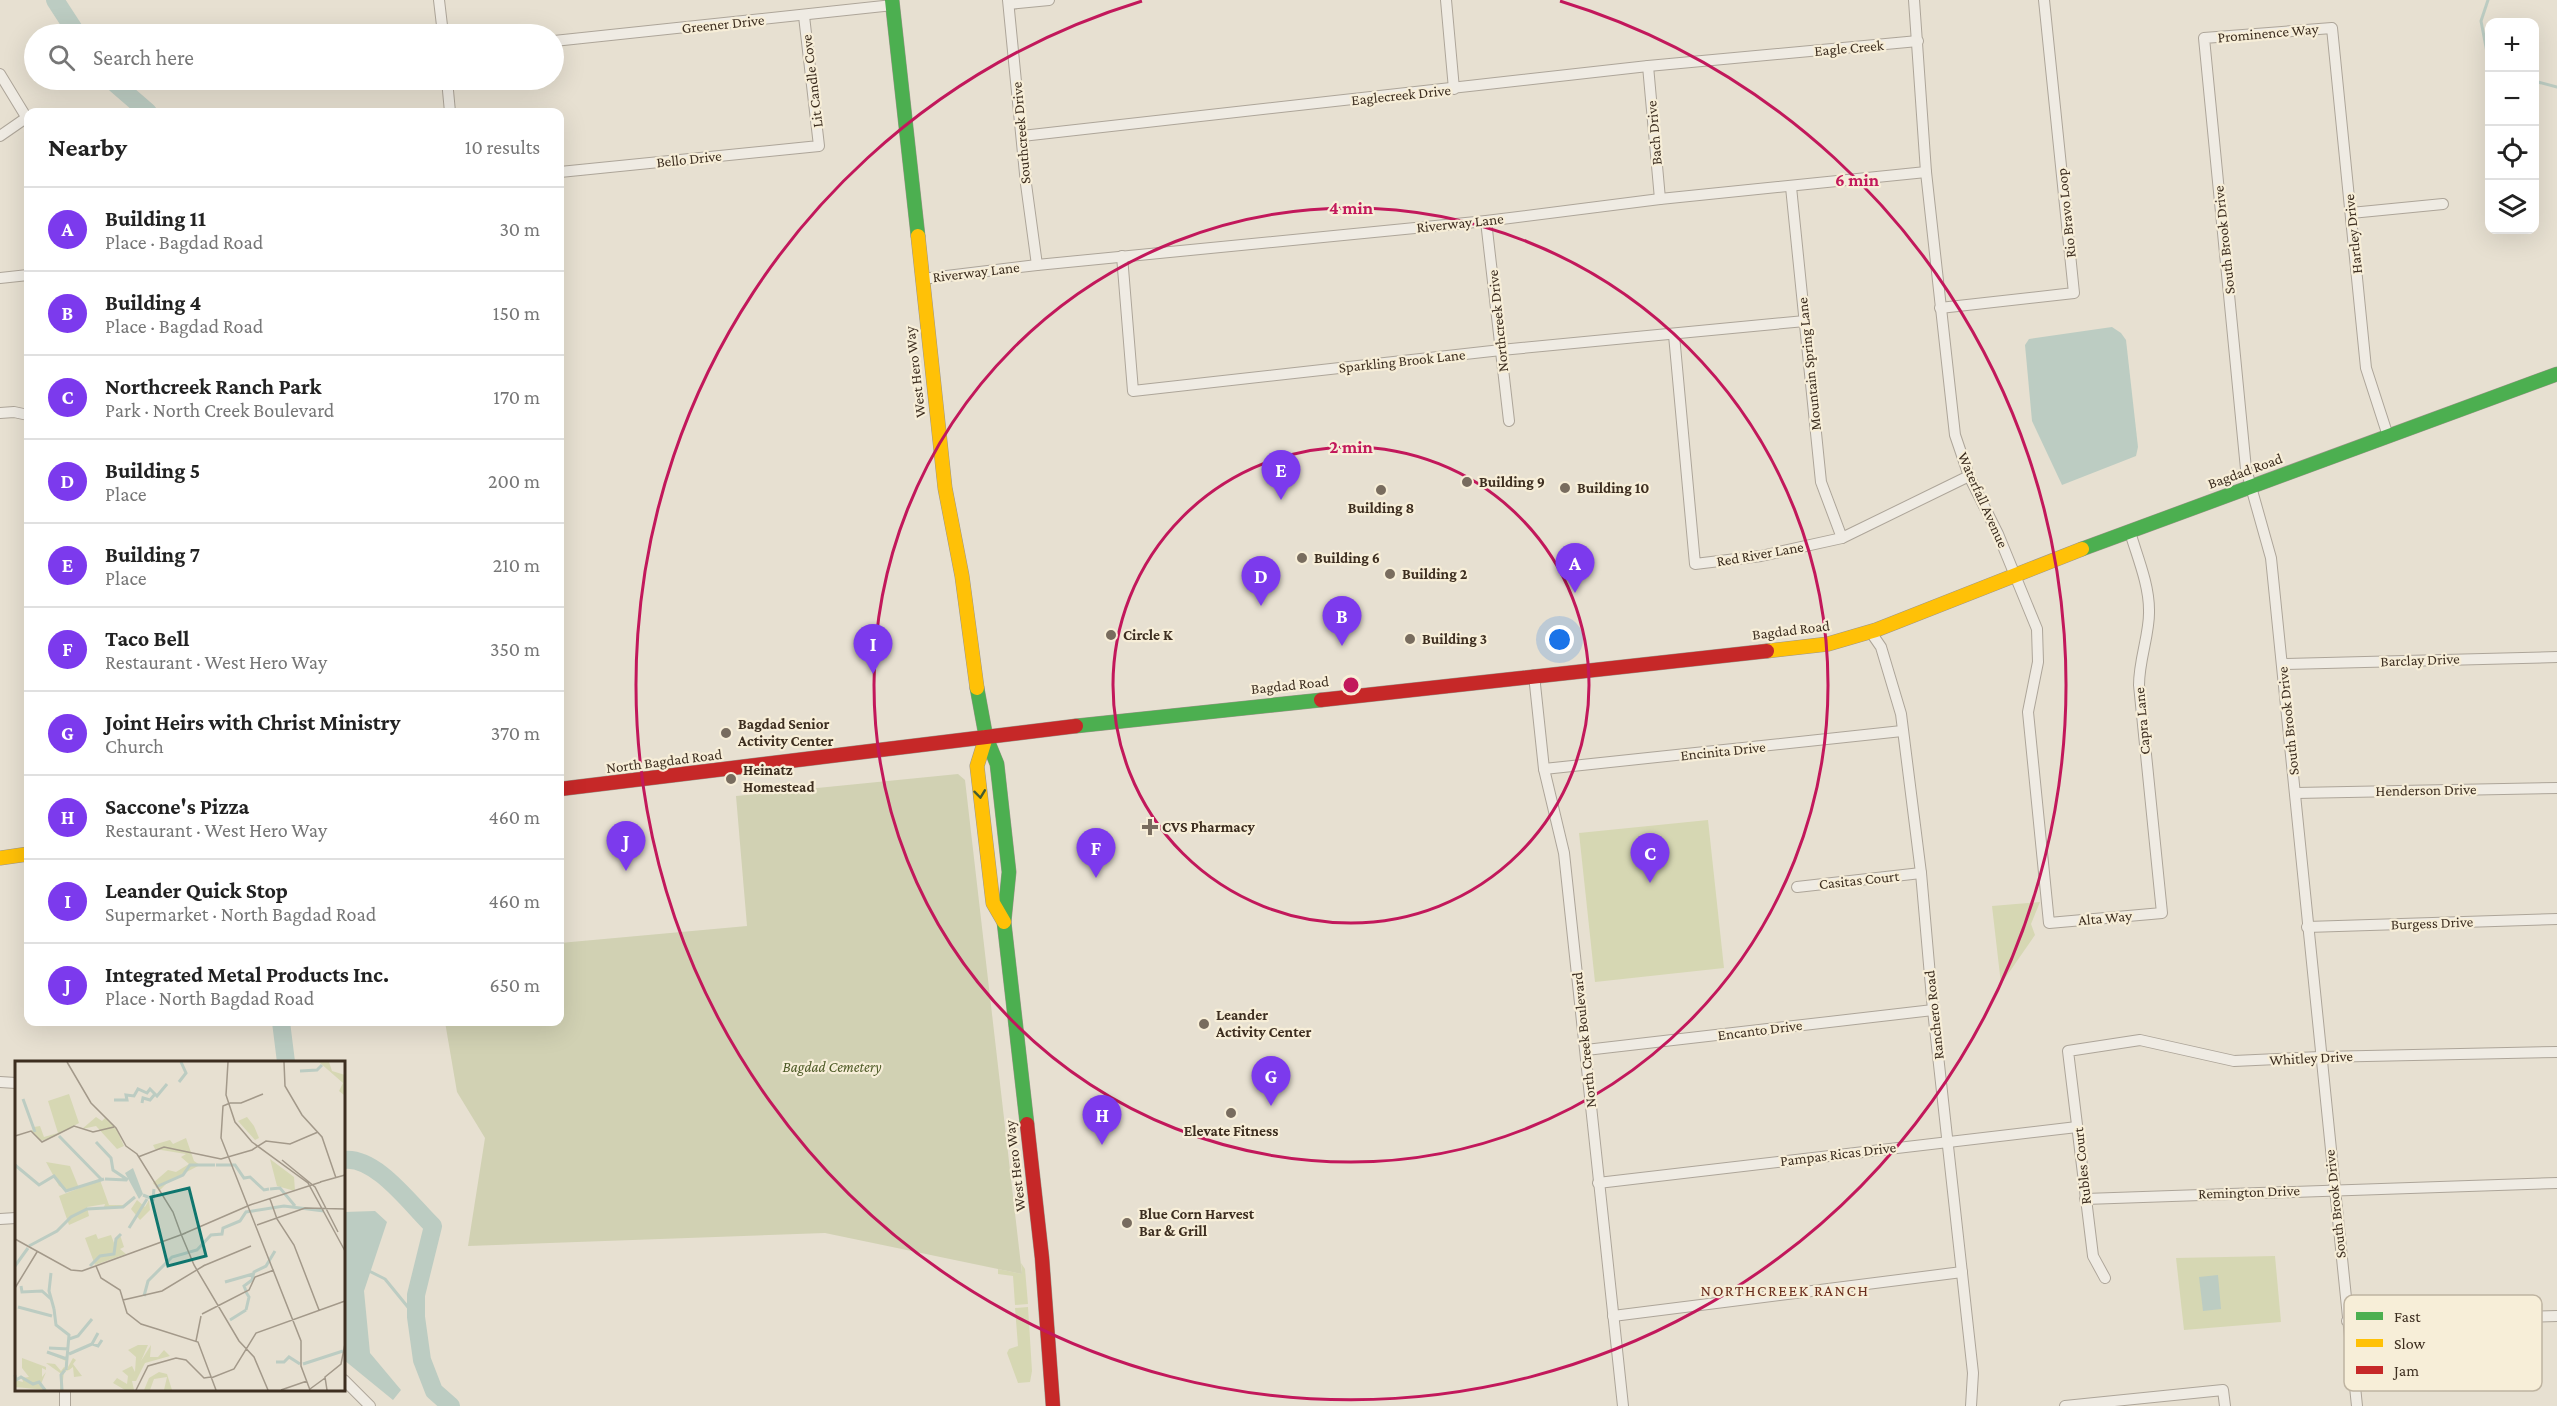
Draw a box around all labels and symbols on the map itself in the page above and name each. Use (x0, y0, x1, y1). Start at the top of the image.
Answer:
street label: Greener Drive (681, 12, 766, 36)
street label: Prominence Way (2217, 21, 2319, 46)
street label: Lit Candle Cove (798, 33, 826, 129)
street label: Eagle Creek (1813, 37, 1885, 60)
street label: Southcreek Drive (1009, 81, 1033, 185)
street label: Eaglecreek Drive (1350, 82, 1452, 109)
street label: Bach Drive (1643, 100, 1665, 166)
street label: Bello Drive (656, 148, 723, 170)
street label: Rio Bravo Loop (2053, 167, 2080, 259)
text: 6 min (1835, 170, 1880, 190)
street label: South Brook Drive (2210, 185, 2238, 295)
street label: Hartley Drive (2341, 193, 2366, 275)
text: 4 min (1329, 198, 1374, 218)
street label: Riverway Lane (1416, 210, 1505, 237)
street label: Riverway Lane (932, 259, 1021, 286)
street label: Northcreek Drive (1485, 269, 1511, 373)
street label: Mountain Spring Lane (1794, 296, 1825, 431)
street label: West Hero Way (901, 325, 930, 419)
street label: Sparkling Brook Lane (1338, 346, 1467, 377)
text: 2 min (1329, 437, 1373, 457)
pin: E (1262, 450, 1300, 500)
street label: Waterfall Avenue (1955, 450, 2011, 551)
street label: Bagdad Road (2205, 450, 2285, 493)
place label: Building 9 (1479, 474, 1545, 490)
marker: Building 9 (1460, 475, 1474, 489)
place label: Building 10 (1577, 480, 1649, 496)
marker: Building 10 (1558, 481, 1572, 495)
marker: Building 8 (1374, 483, 1388, 497)
place label: Building 8 (1348, 500, 1414, 516)
street label: Red River Lane (1715, 538, 1805, 570)
pin: A (1556, 544, 1594, 593)
place label: Building 6 (1314, 550, 1380, 566)
marker: Building 6 (1295, 551, 1309, 565)
pin: D (1242, 556, 1280, 606)
place label: Building 2 (1402, 566, 1468, 582)
marker: Building 2 (1383, 567, 1397, 581)
pin: B (1322, 596, 1362, 646)
street label: Bagdad Road (1751, 617, 1831, 644)
pin: I (854, 624, 892, 674)
your location (1545, 625, 1574, 654)
place label: Circle K (1123, 627, 1173, 643)
marker: Circle K (1104, 628, 1118, 642)
place label: Building 3 (1422, 631, 1487, 647)
marker: Building 3 (1403, 632, 1417, 646)
street label: Barclay Drive (2380, 651, 2460, 670)
street label: South Brook Drive (2274, 666, 2302, 776)
street label: Bagdad Road (1250, 673, 1330, 698)
centre of rings (1341, 675, 1361, 695)
street label: Capra Lane (2131, 686, 2154, 755)
place label: Bagdad Senior Activity Center (737, 716, 833, 749)
marker: Bagdad Senior Activity Center (719, 726, 733, 740)
street label: Encinita Drive (1680, 739, 1767, 763)
street label: North Bagdad Road (605, 746, 723, 777)
place label: Heinatz Homestead (743, 762, 815, 795)
marker: Heinatz Homestead (724, 772, 738, 786)
street label: Henderson Drive (2375, 781, 2477, 799)
one-way arrow (974, 790, 986, 799)
place label: CVS Pharmacy (1162, 819, 1255, 835)
marker: CVS Pharmacy (1143, 820, 1157, 834)
pin: J (606, 822, 646, 871)
pin: F (1076, 828, 1116, 878)
pin: C (1630, 834, 1670, 883)
street label: Casitas Court (1818, 868, 1901, 892)
street label: Alta Way (2077, 908, 2133, 929)
street label: Burgess Drive (2391, 914, 2474, 933)
street label: Ranchero Road (1921, 969, 1947, 1060)
street label: North Creek Boulevard (1569, 971, 1599, 1109)
place label: Leander Activity Center (1215, 1007, 1311, 1040)
marker: Leander Activity Center (1197, 1017, 1211, 1031)
street label: Encanto Drive (1717, 1017, 1804, 1043)
street label: Whitley Drive (2269, 1048, 2354, 1069)
pin: G (1252, 1056, 1290, 1106)
park label: Bagdad Cemetery (783, 1059, 881, 1076)
inset map (15, 1061, 345, 1391)
pin: H (1082, 1096, 1122, 1145)
marker: Elevate Fitness (1224, 1106, 1238, 1120)
street label: West Hero Way (1001, 1119, 1030, 1213)
place label: Elevate Fitness (1184, 1123, 1278, 1139)
street label: Rubles Court (2070, 1126, 2094, 1205)
street label: Pampas Ricas Drive (1779, 1139, 1897, 1170)
street label: South Brook Drive (2321, 1149, 2349, 1259)
street label: Remington Drive (2198, 1182, 2301, 1203)
place label: Blue Corn Harvest Bar & Grill (1139, 1206, 1255, 1239)
marker: Blue Corn Harvest Bar & Grill (1120, 1216, 1134, 1230)
district label: NORTHCREEK RANCH (1701, 1282, 1869, 1299)
legend (2344, 1295, 2542, 1391)
text: Fast (2394, 1308, 2421, 1325)
text: Slow (2394, 1335, 2426, 1352)
text: Jam (2392, 1362, 2419, 1380)

